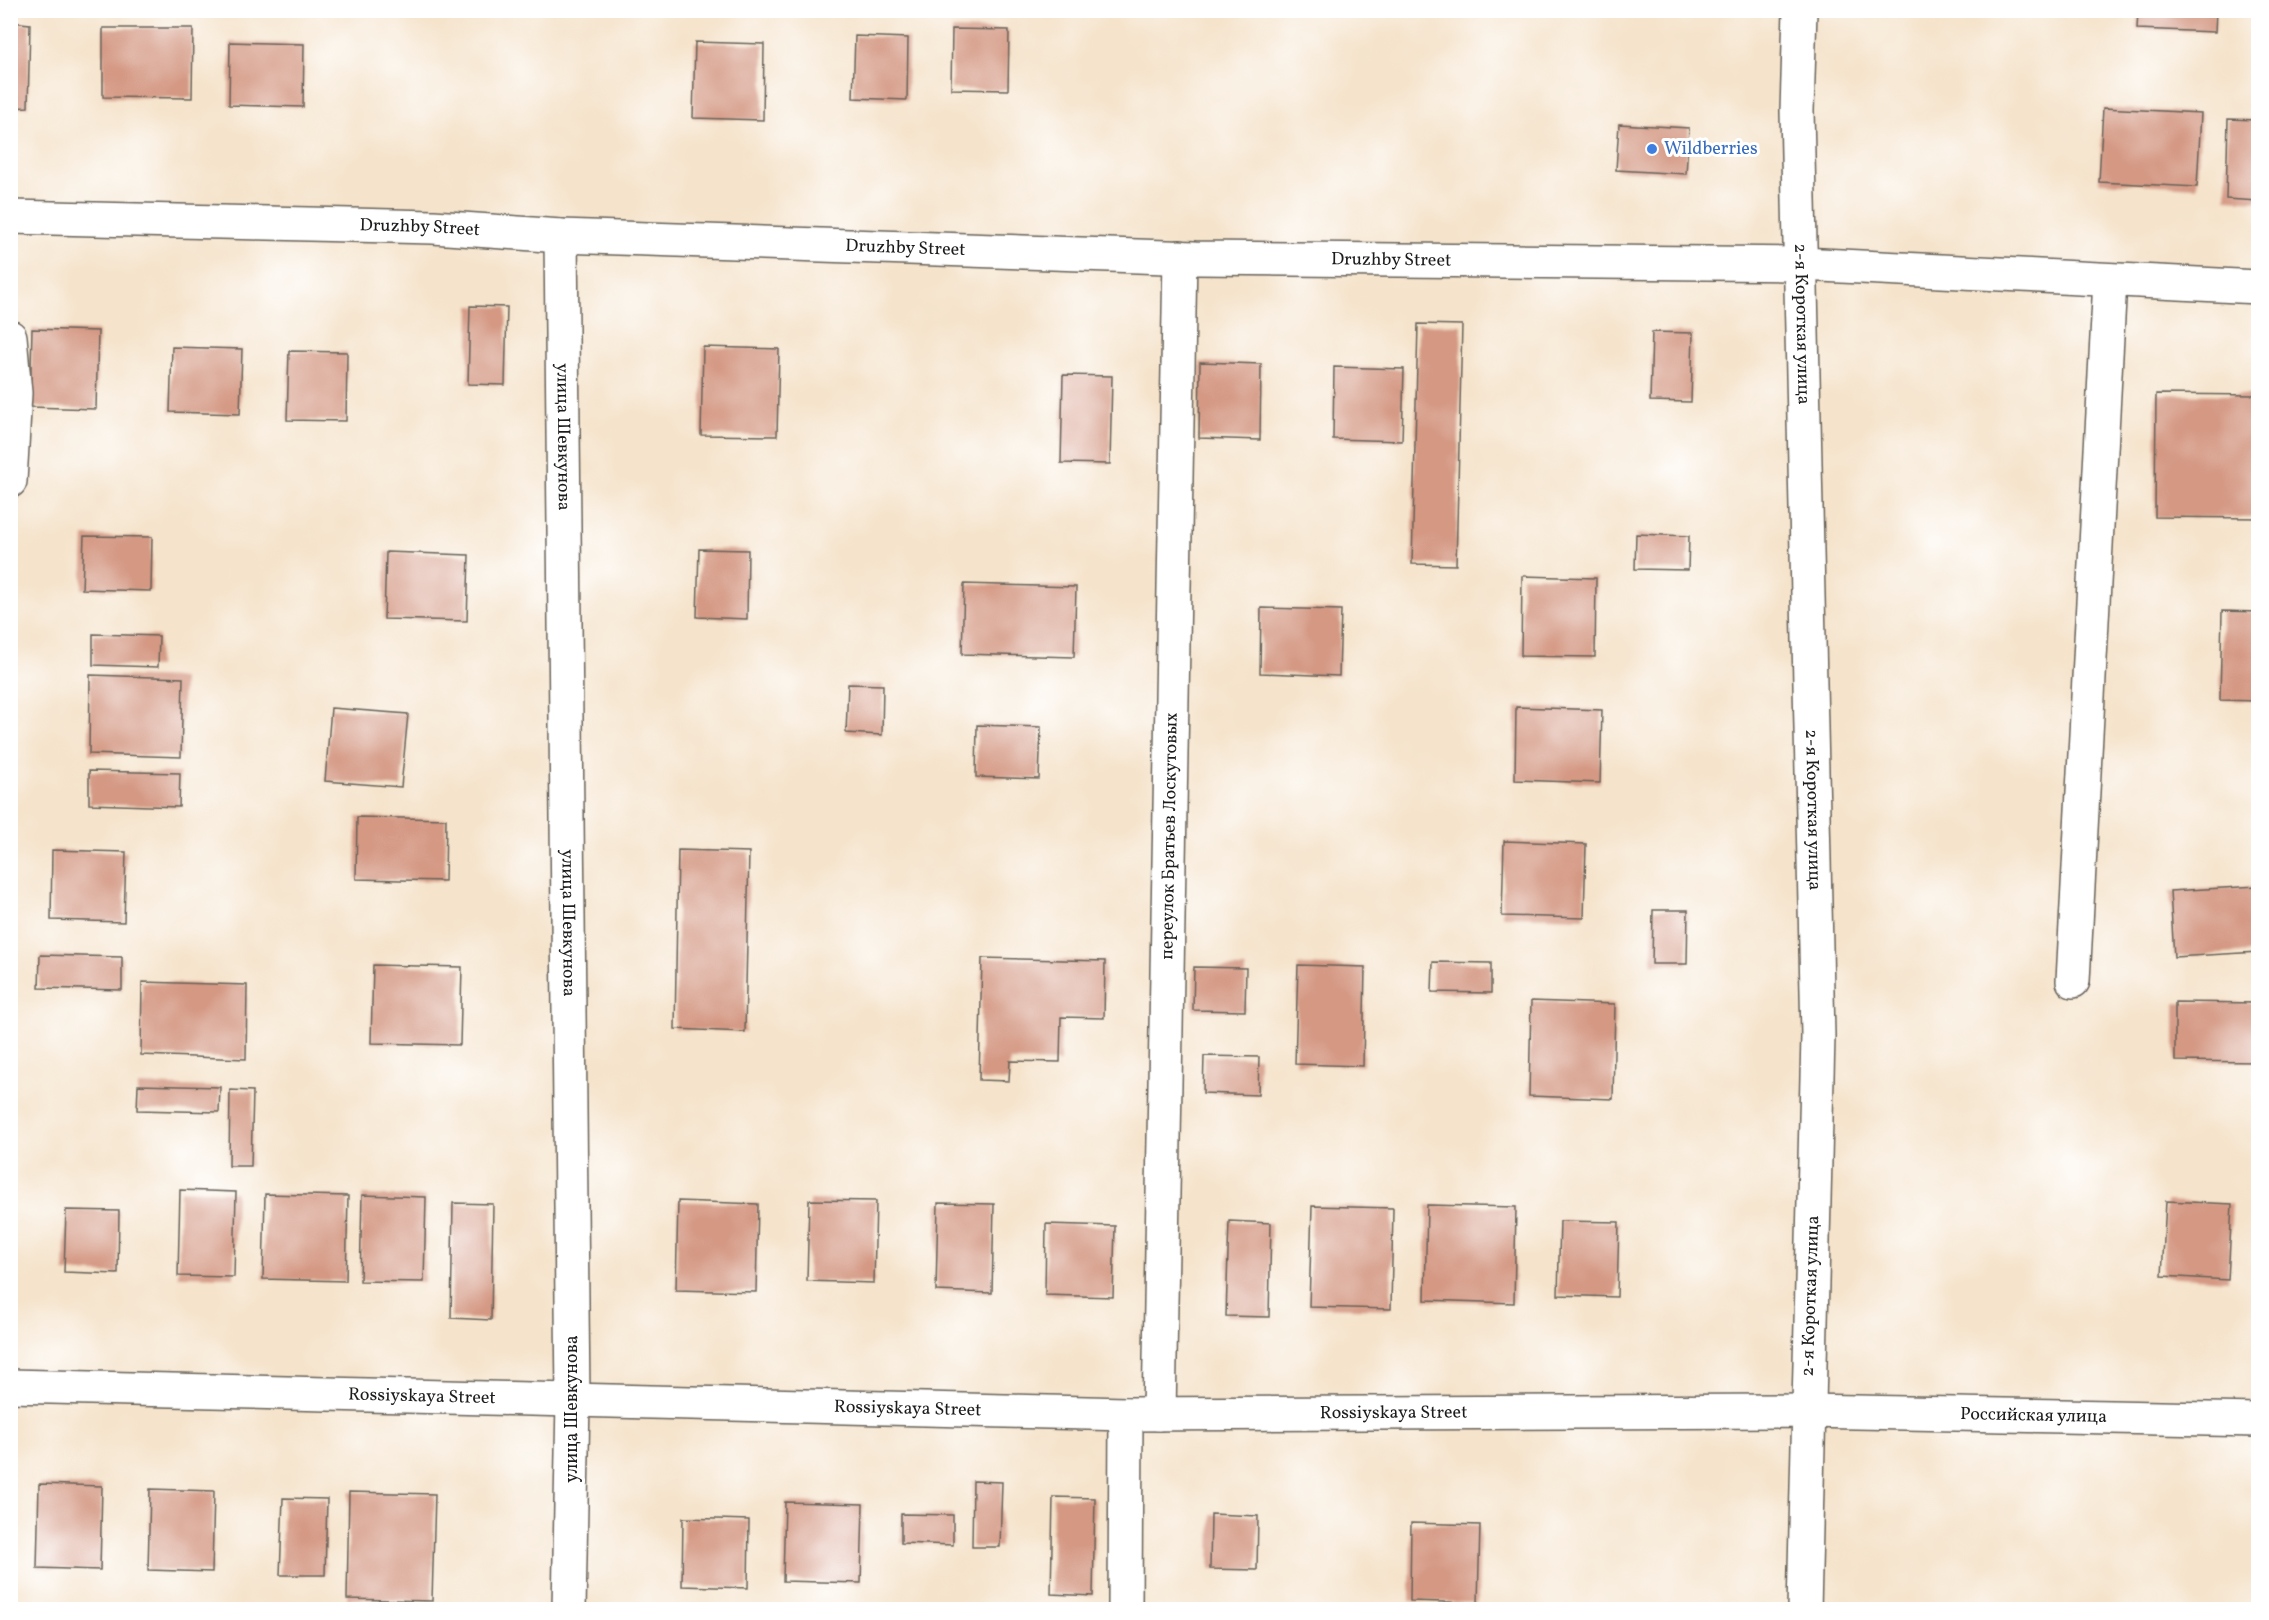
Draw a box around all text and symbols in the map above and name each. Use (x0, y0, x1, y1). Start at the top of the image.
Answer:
place label: Wildberries (1664, 137, 1758, 162)
marker: Wildberries (1645, 142, 1659, 156)
street label: Druzhby Street (359, 213, 481, 243)
street label: Druzhby Street (845, 233, 966, 263)
street label: 2-я Короткая улица (1788, 243, 1816, 405)
street label: Druzhby Street (1331, 247, 1451, 273)
street label: улица Шевкунова (550, 363, 576, 511)
street label: переулок Братьев Лоскутовых (1155, 712, 1184, 960)
street label: 2-я Короткая улица (1799, 729, 1827, 891)
street label: улица Шевкунова (555, 849, 581, 997)
street label: 2-я Короткая улица (1796, 1215, 1826, 1377)
street label: улица Шевкунова (560, 1335, 585, 1483)
street label: Rossiyskaya Street (348, 1382, 496, 1411)
street label: Rossiyskaya Street (834, 1394, 982, 1423)
street label: Rossiyskaya Street (1320, 1400, 1468, 1426)
street label: Российская улица (1960, 1402, 2107, 1429)

